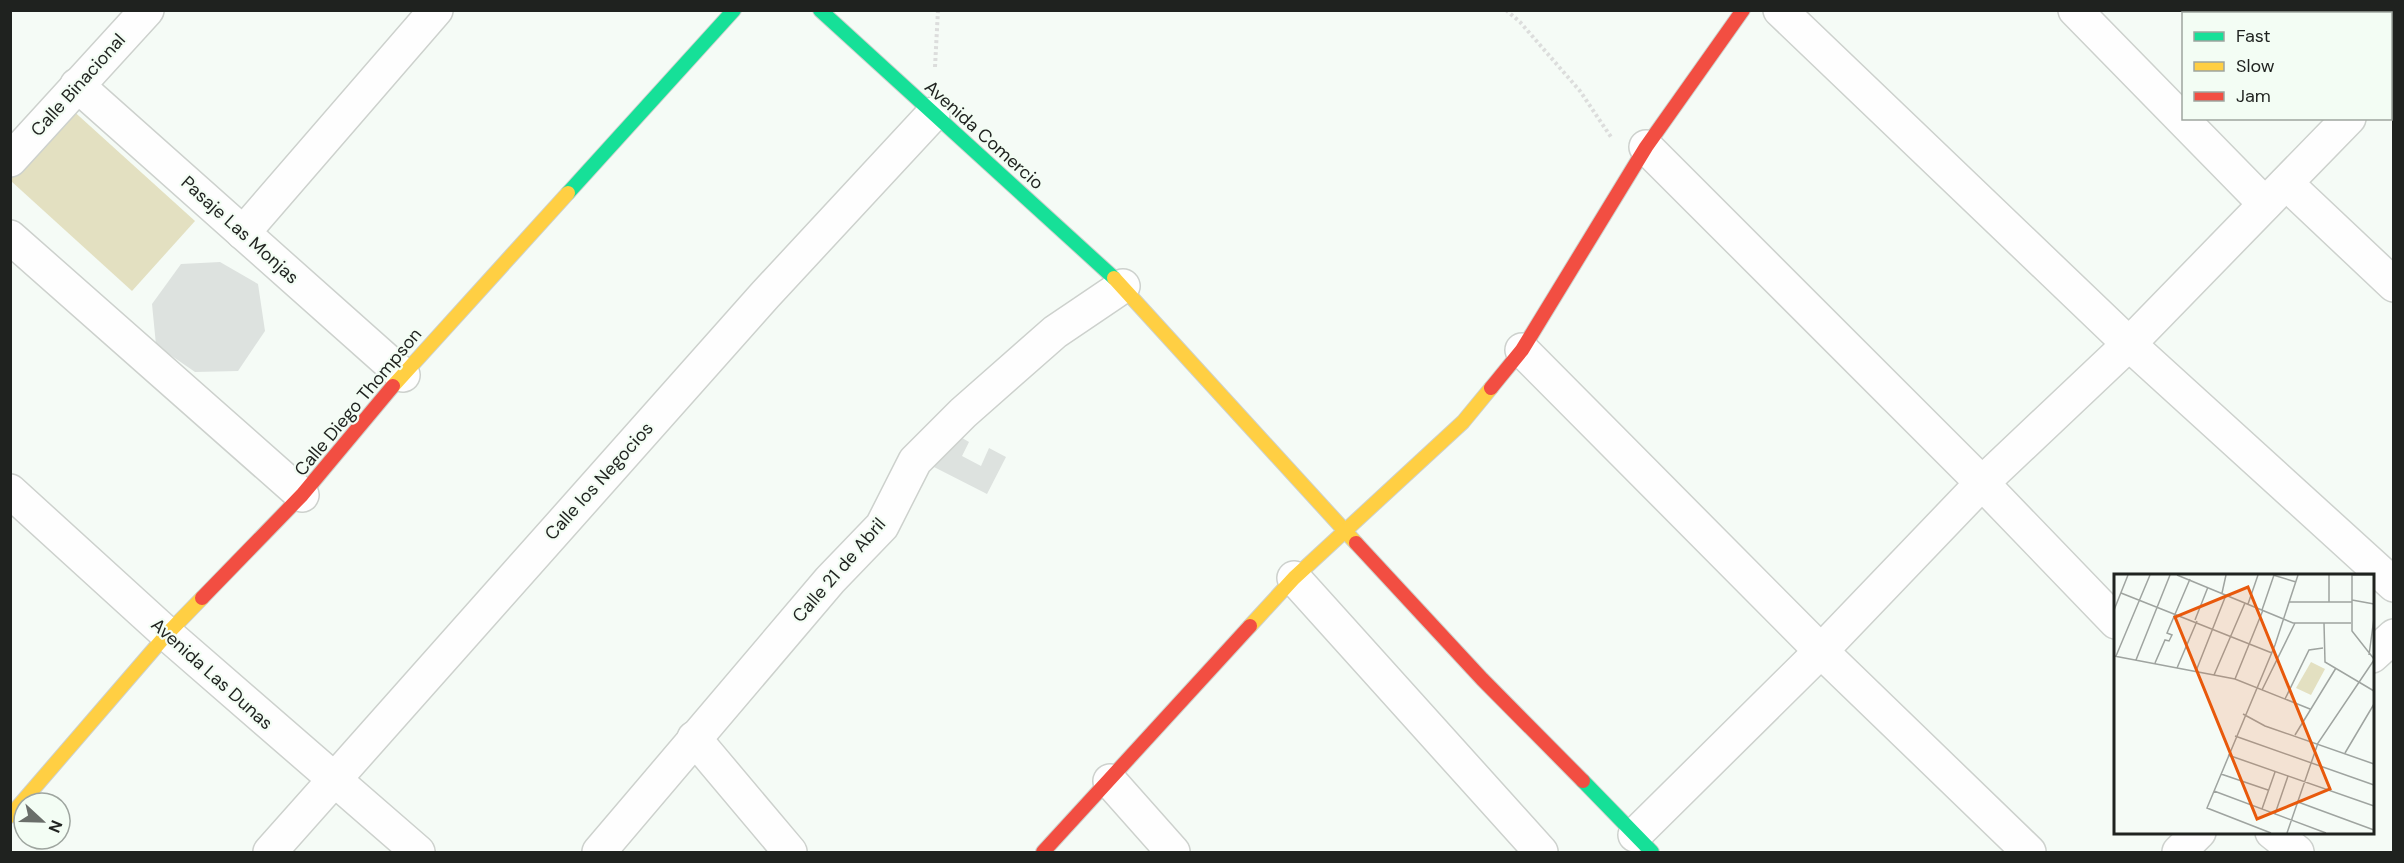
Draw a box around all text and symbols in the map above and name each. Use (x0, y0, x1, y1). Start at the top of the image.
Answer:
legend (2182, 12, 2392, 120)
text: Fast (2236, 24, 2271, 48)
street label: Calle Binacional (25, 28, 131, 142)
text: Slow (2236, 54, 2275, 78)
street label: Avenida Comercio (919, 75, 1049, 195)
text: Jam (2236, 84, 2271, 108)
street label: Pasaje Las Monjas (176, 171, 304, 289)
street label: Calle Diego Thompson (289, 323, 427, 481)
street label: Calle los Negocios (539, 417, 659, 545)
street label: Calle 21 de Abril (787, 513, 891, 627)
inset map (2114, 574, 2374, 833)
street label: Avenida Las Dunas (146, 613, 278, 735)
north arrow (12, 791, 72, 851)
text: N (44, 817, 67, 836)

